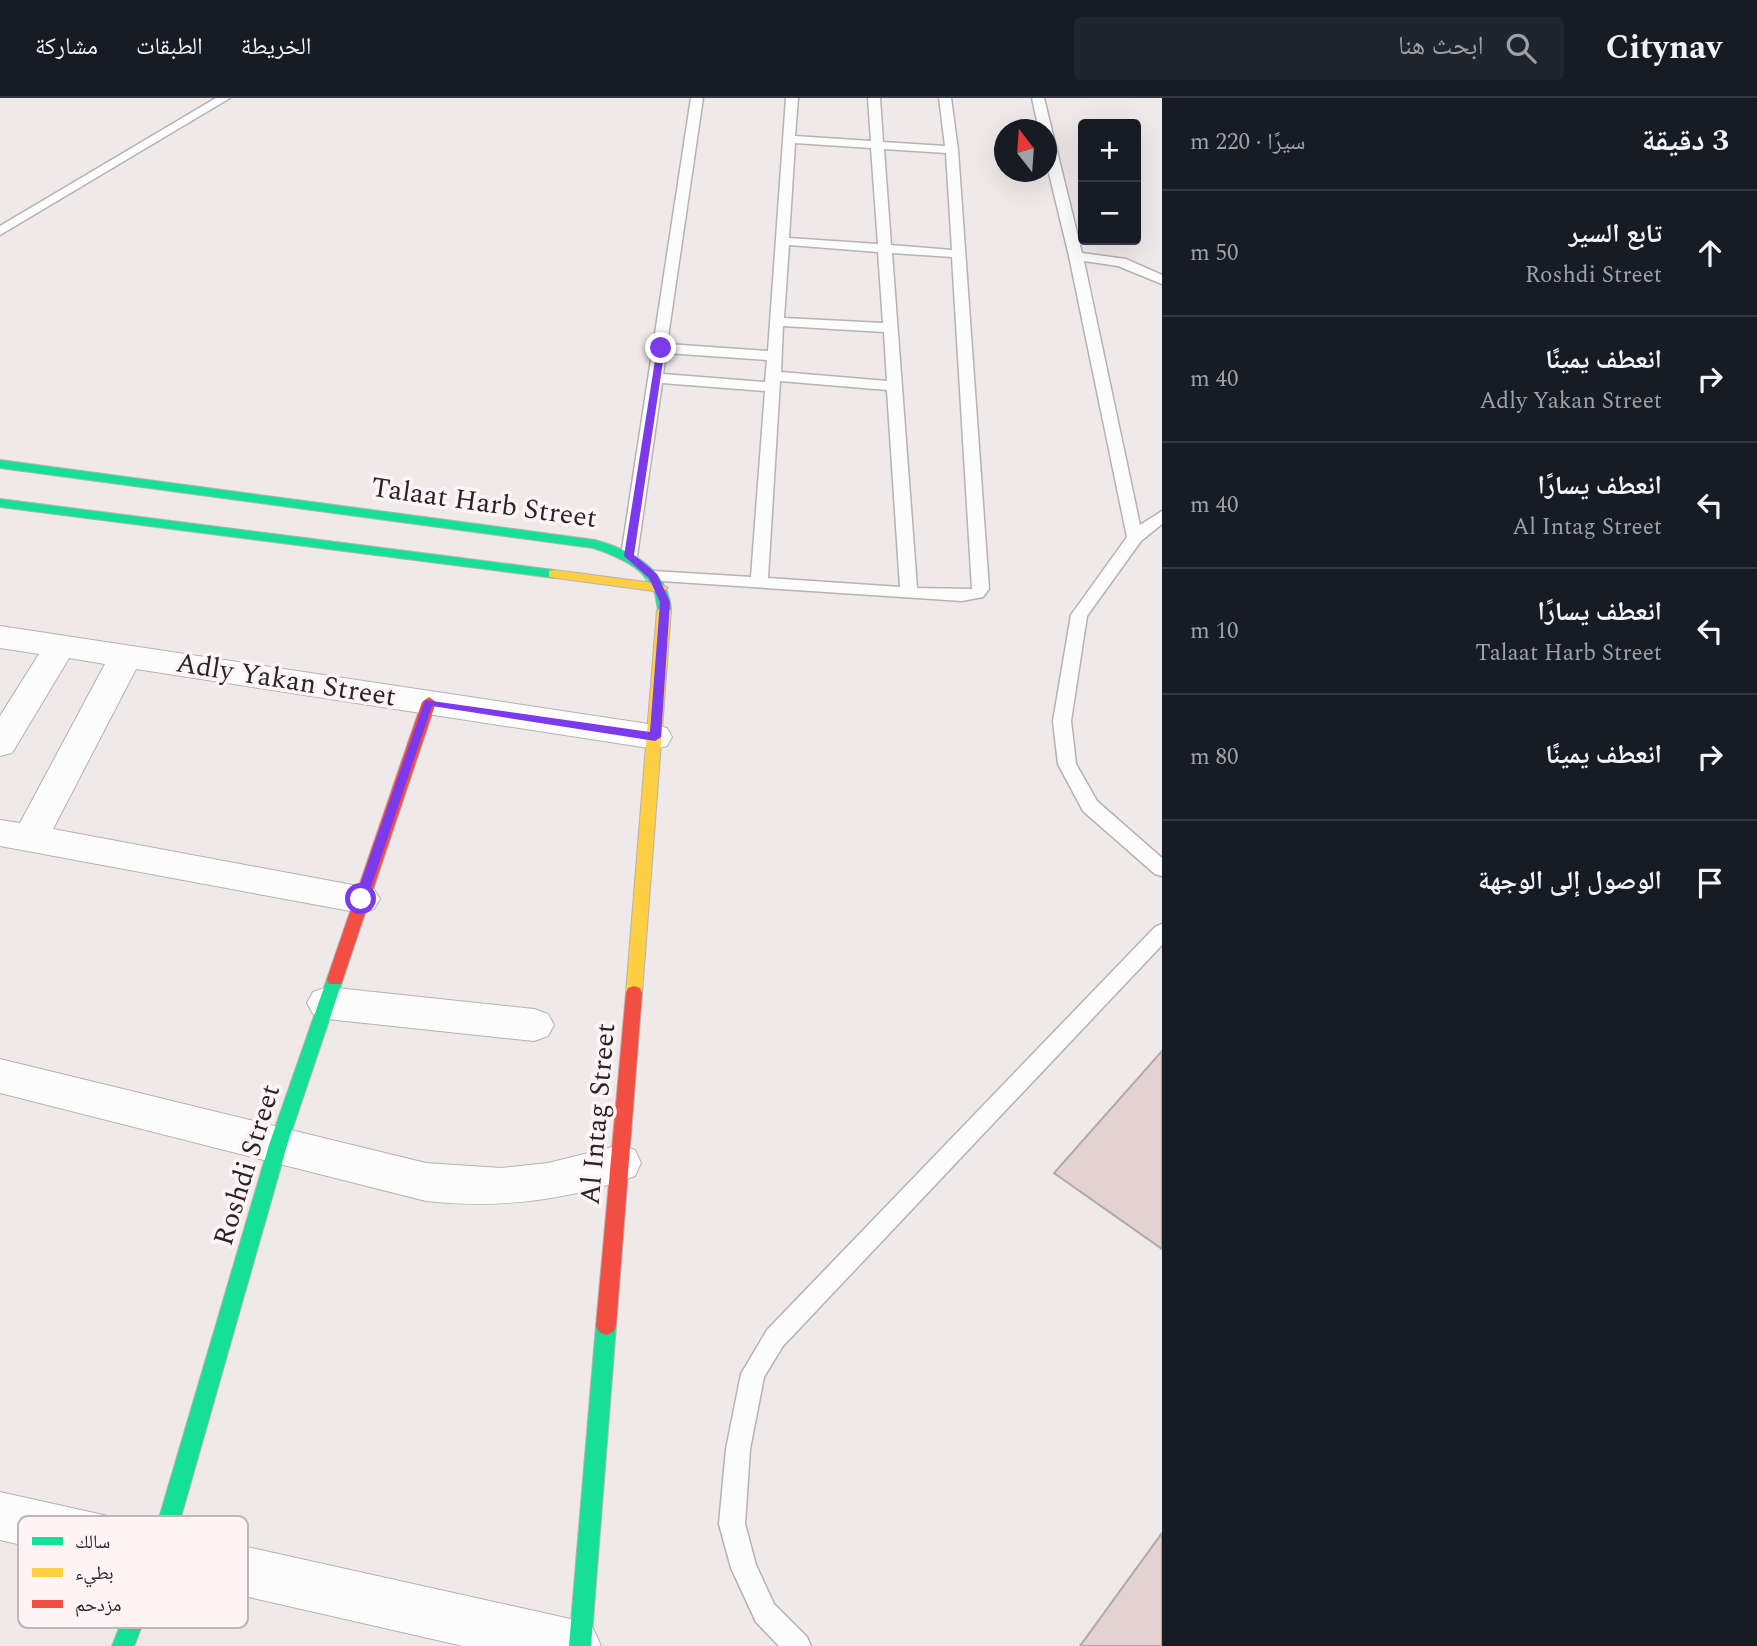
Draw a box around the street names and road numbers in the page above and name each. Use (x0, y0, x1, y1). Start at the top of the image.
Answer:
street label: Talaat Harb Street (368, 466, 600, 540)
street label: Adly Yakan Street (173, 641, 399, 719)
street label: Al Intag Street (569, 1021, 627, 1207)
street label: Roshdi Street (202, 1079, 292, 1251)

